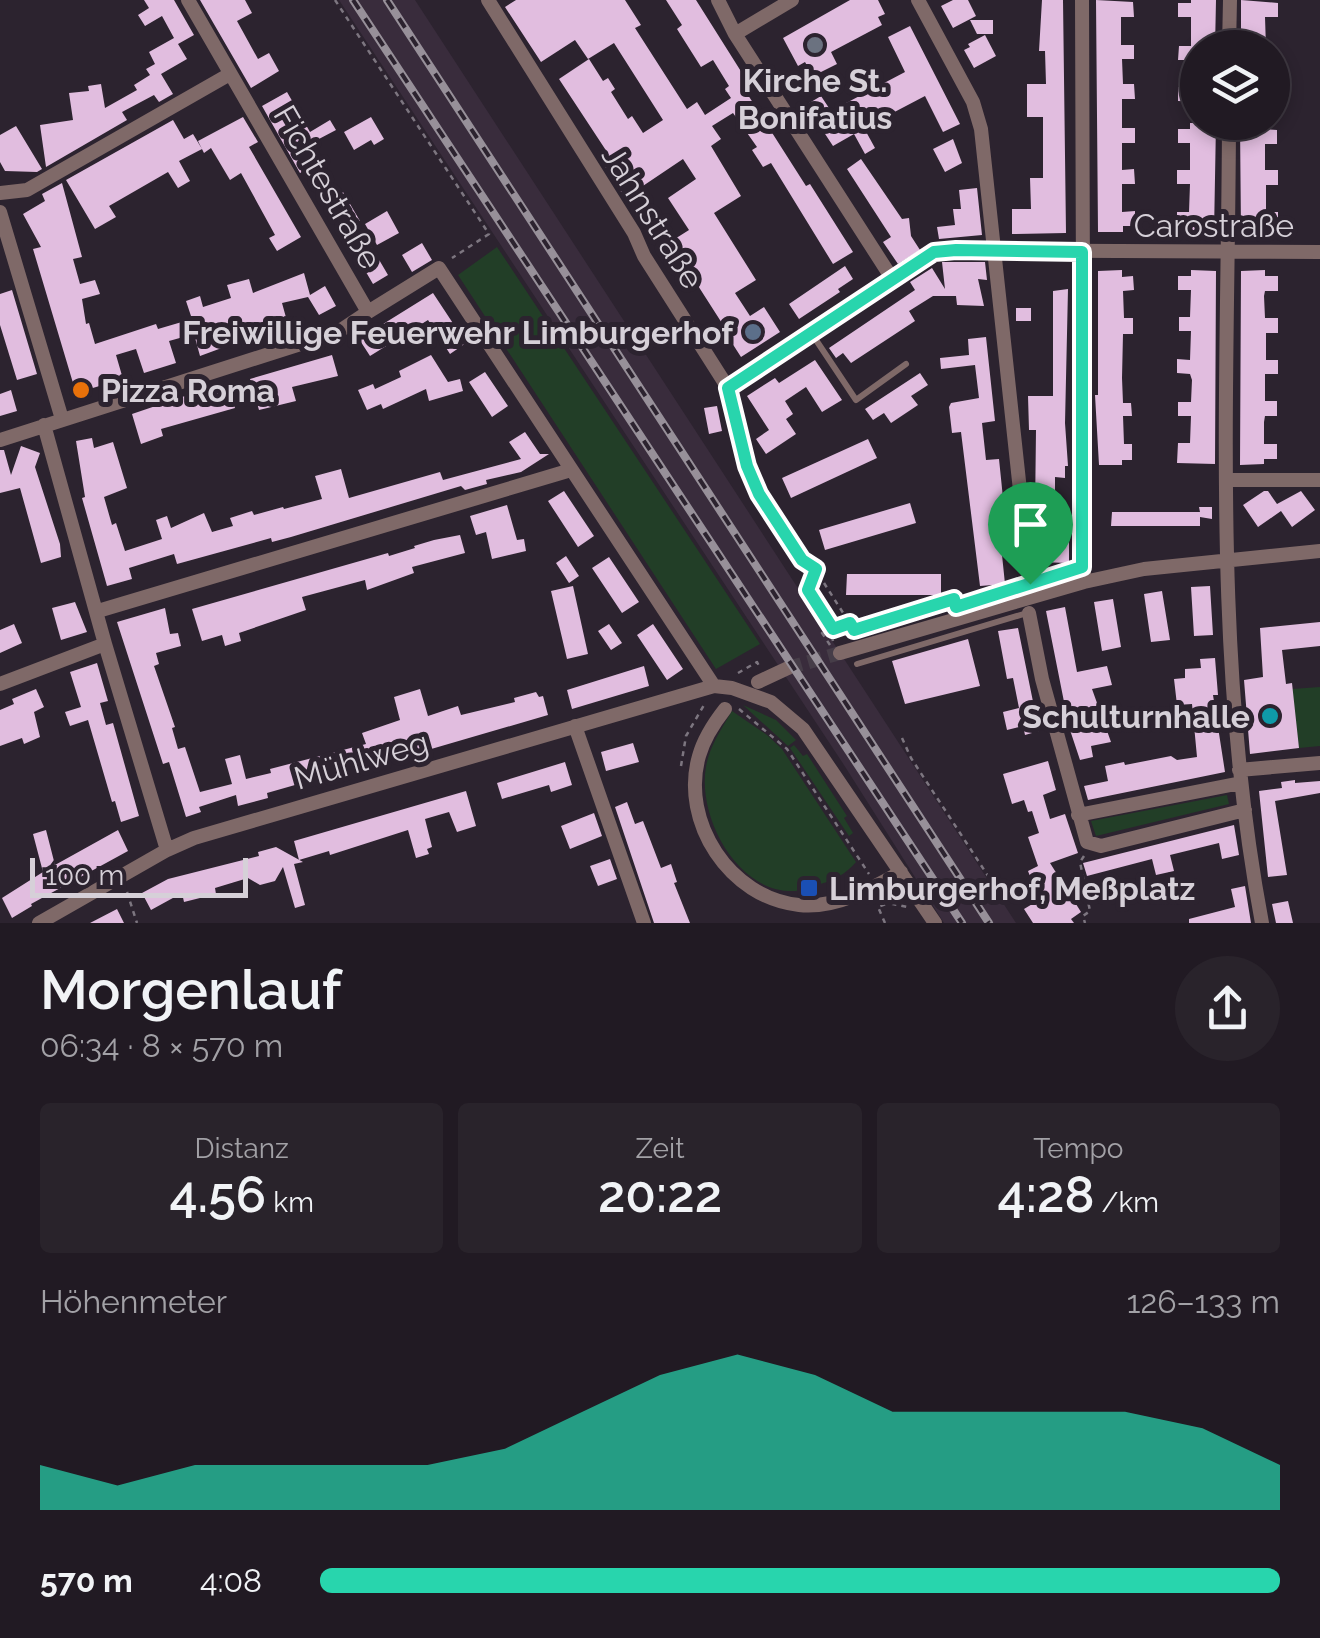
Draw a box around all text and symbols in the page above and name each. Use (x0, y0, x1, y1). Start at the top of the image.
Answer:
map controls (1180, 30, 1290, 140)
button: layers (1180, 30, 1290, 140)
marker: Kirche St. Bonifatius (804, 34, 826, 56)
place label: Kirche St. Bonifatius (738, 62, 892, 136)
street label: Fichtestraße (266, 99, 390, 275)
street label: Jahnstraße (595, 139, 711, 295)
street label: Carostraße (1134, 207, 1294, 244)
place label: Freiwillige Feuerwehr Limburgerhof (182, 314, 734, 351)
marker: Freiwillige Feuerwehr Limburgerhof (742, 321, 764, 343)
place label: Pizza Roma (101, 372, 275, 409)
marker: Pizza Roma (70, 379, 92, 401)
pin (988, 482, 1073, 585)
icon: arrive (1003, 497, 1058, 552)
place label: Schulturnhalle (1022, 698, 1250, 735)
marker: Schulturnhalle (1259, 705, 1281, 727)
street label: Mühlweg (290, 723, 432, 797)
scale bar (30, 853, 248, 898)
text: 100 m (45, 859, 124, 892)
place label: Limburgerhof, Meßplatz (829, 870, 1195, 907)
marker: Limburgerhof, Meßplatz (798, 877, 820, 899)
button: share (1175, 956, 1280, 1061)
text: Morgenlauf (40, 957, 341, 1022)
text: 06:34 · 8 × 570 m (40, 1027, 283, 1064)
text: Distanz (194, 1132, 289, 1165)
text: Zeit (635, 1132, 685, 1165)
text: Tempo (1033, 1132, 1123, 1165)
text: 4.56 (169, 1165, 266, 1224)
text: 20:22 (598, 1165, 722, 1224)
text: 4:28 (998, 1165, 1094, 1224)
text: km (266, 1186, 314, 1219)
text: /km (1094, 1186, 1159, 1219)
text: Höhenmeter (40, 1283, 227, 1320)
text: 126–133 m (1127, 1283, 1280, 1320)
text: 570 m (40, 1562, 133, 1599)
text: 4:08 (200, 1562, 262, 1599)

